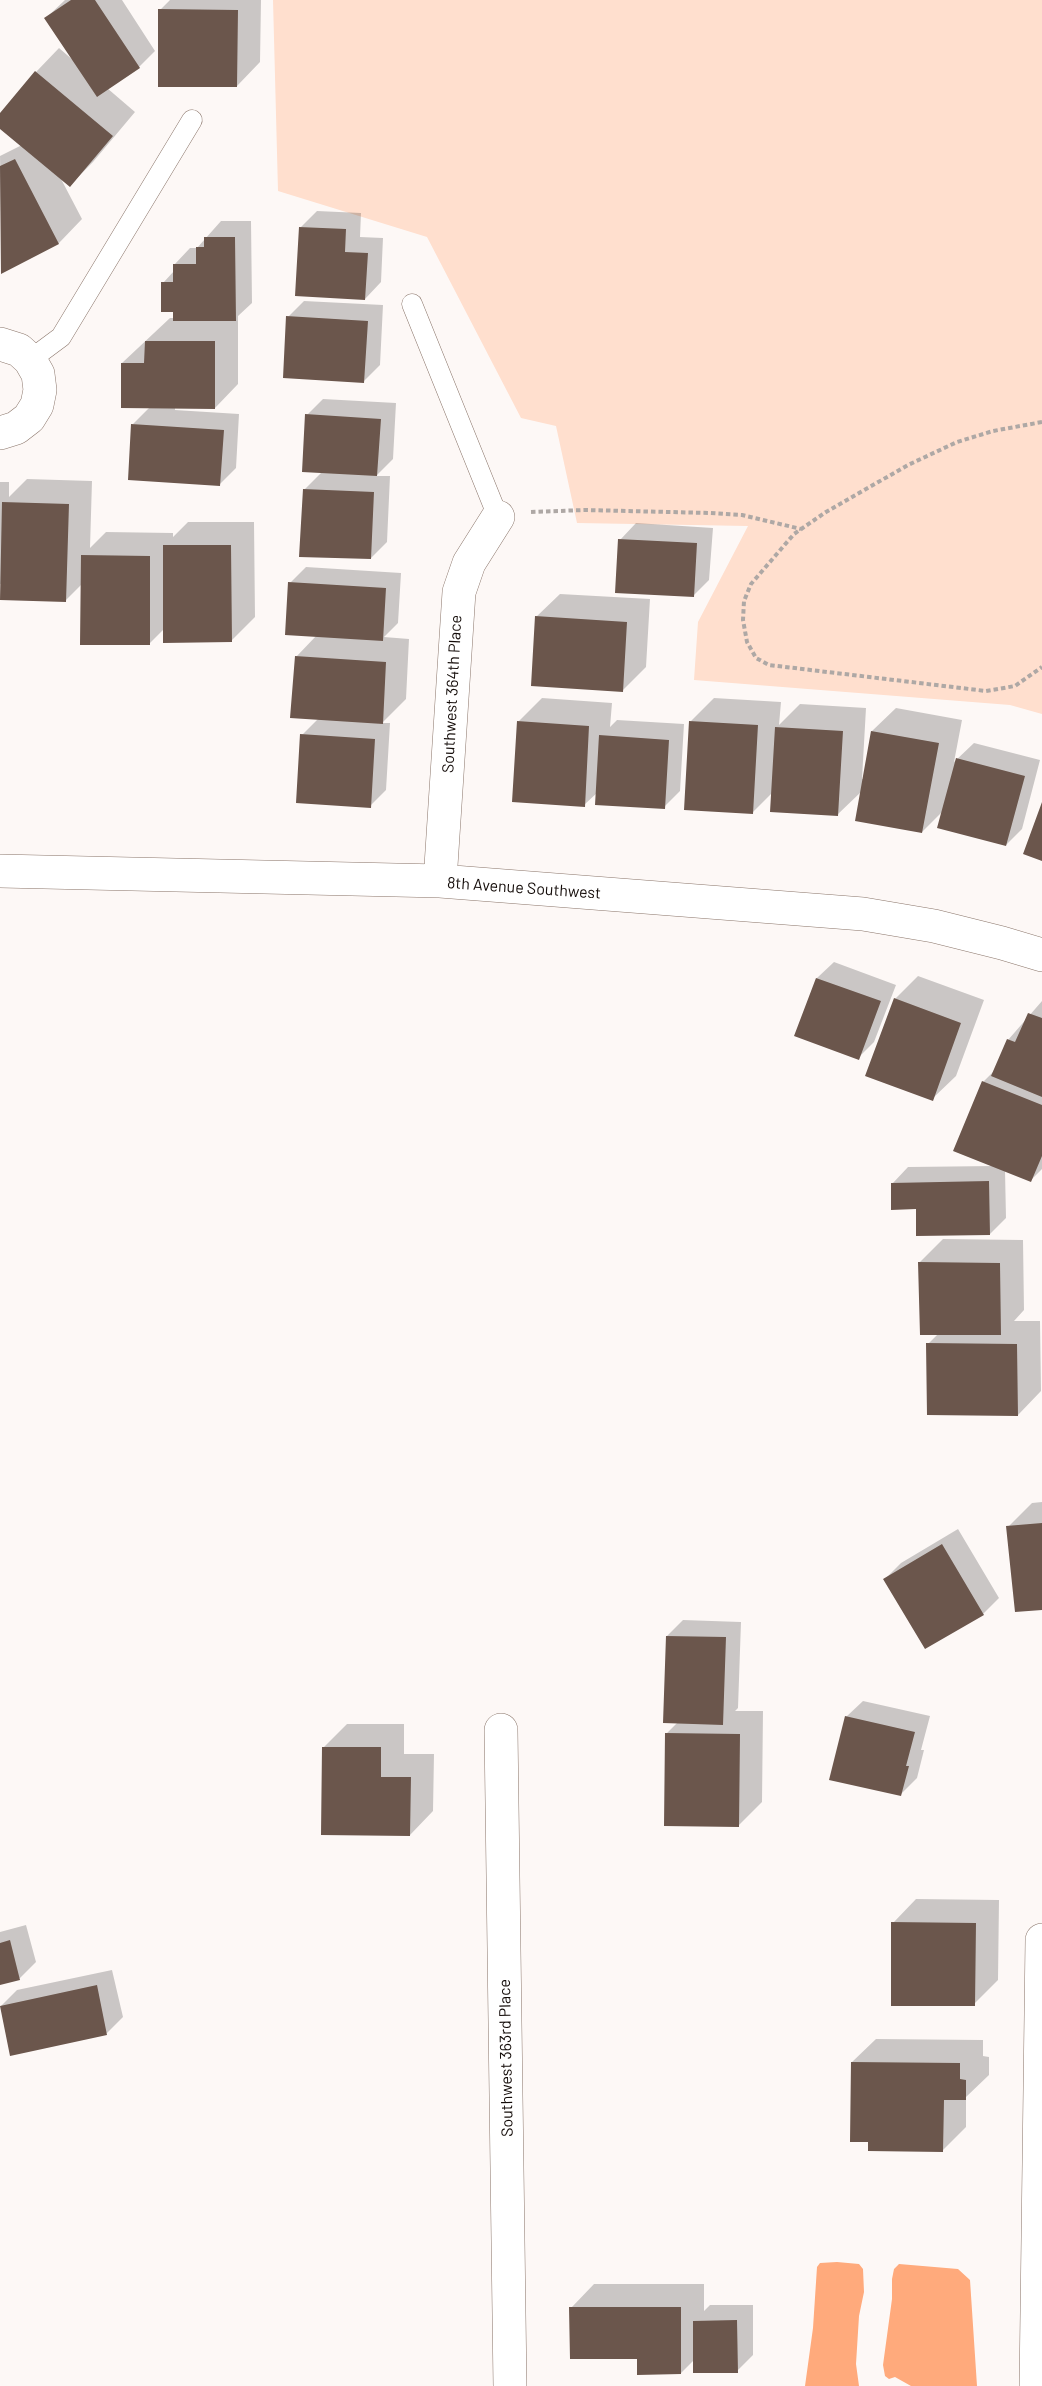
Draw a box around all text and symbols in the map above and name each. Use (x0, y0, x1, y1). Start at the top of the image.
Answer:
street label: Southwest 364th Place (438, 614, 466, 774)
street label: 8th Avenue Southwest (446, 873, 602, 903)
street label: Southwest 363rd Place (495, 1979, 517, 2137)

